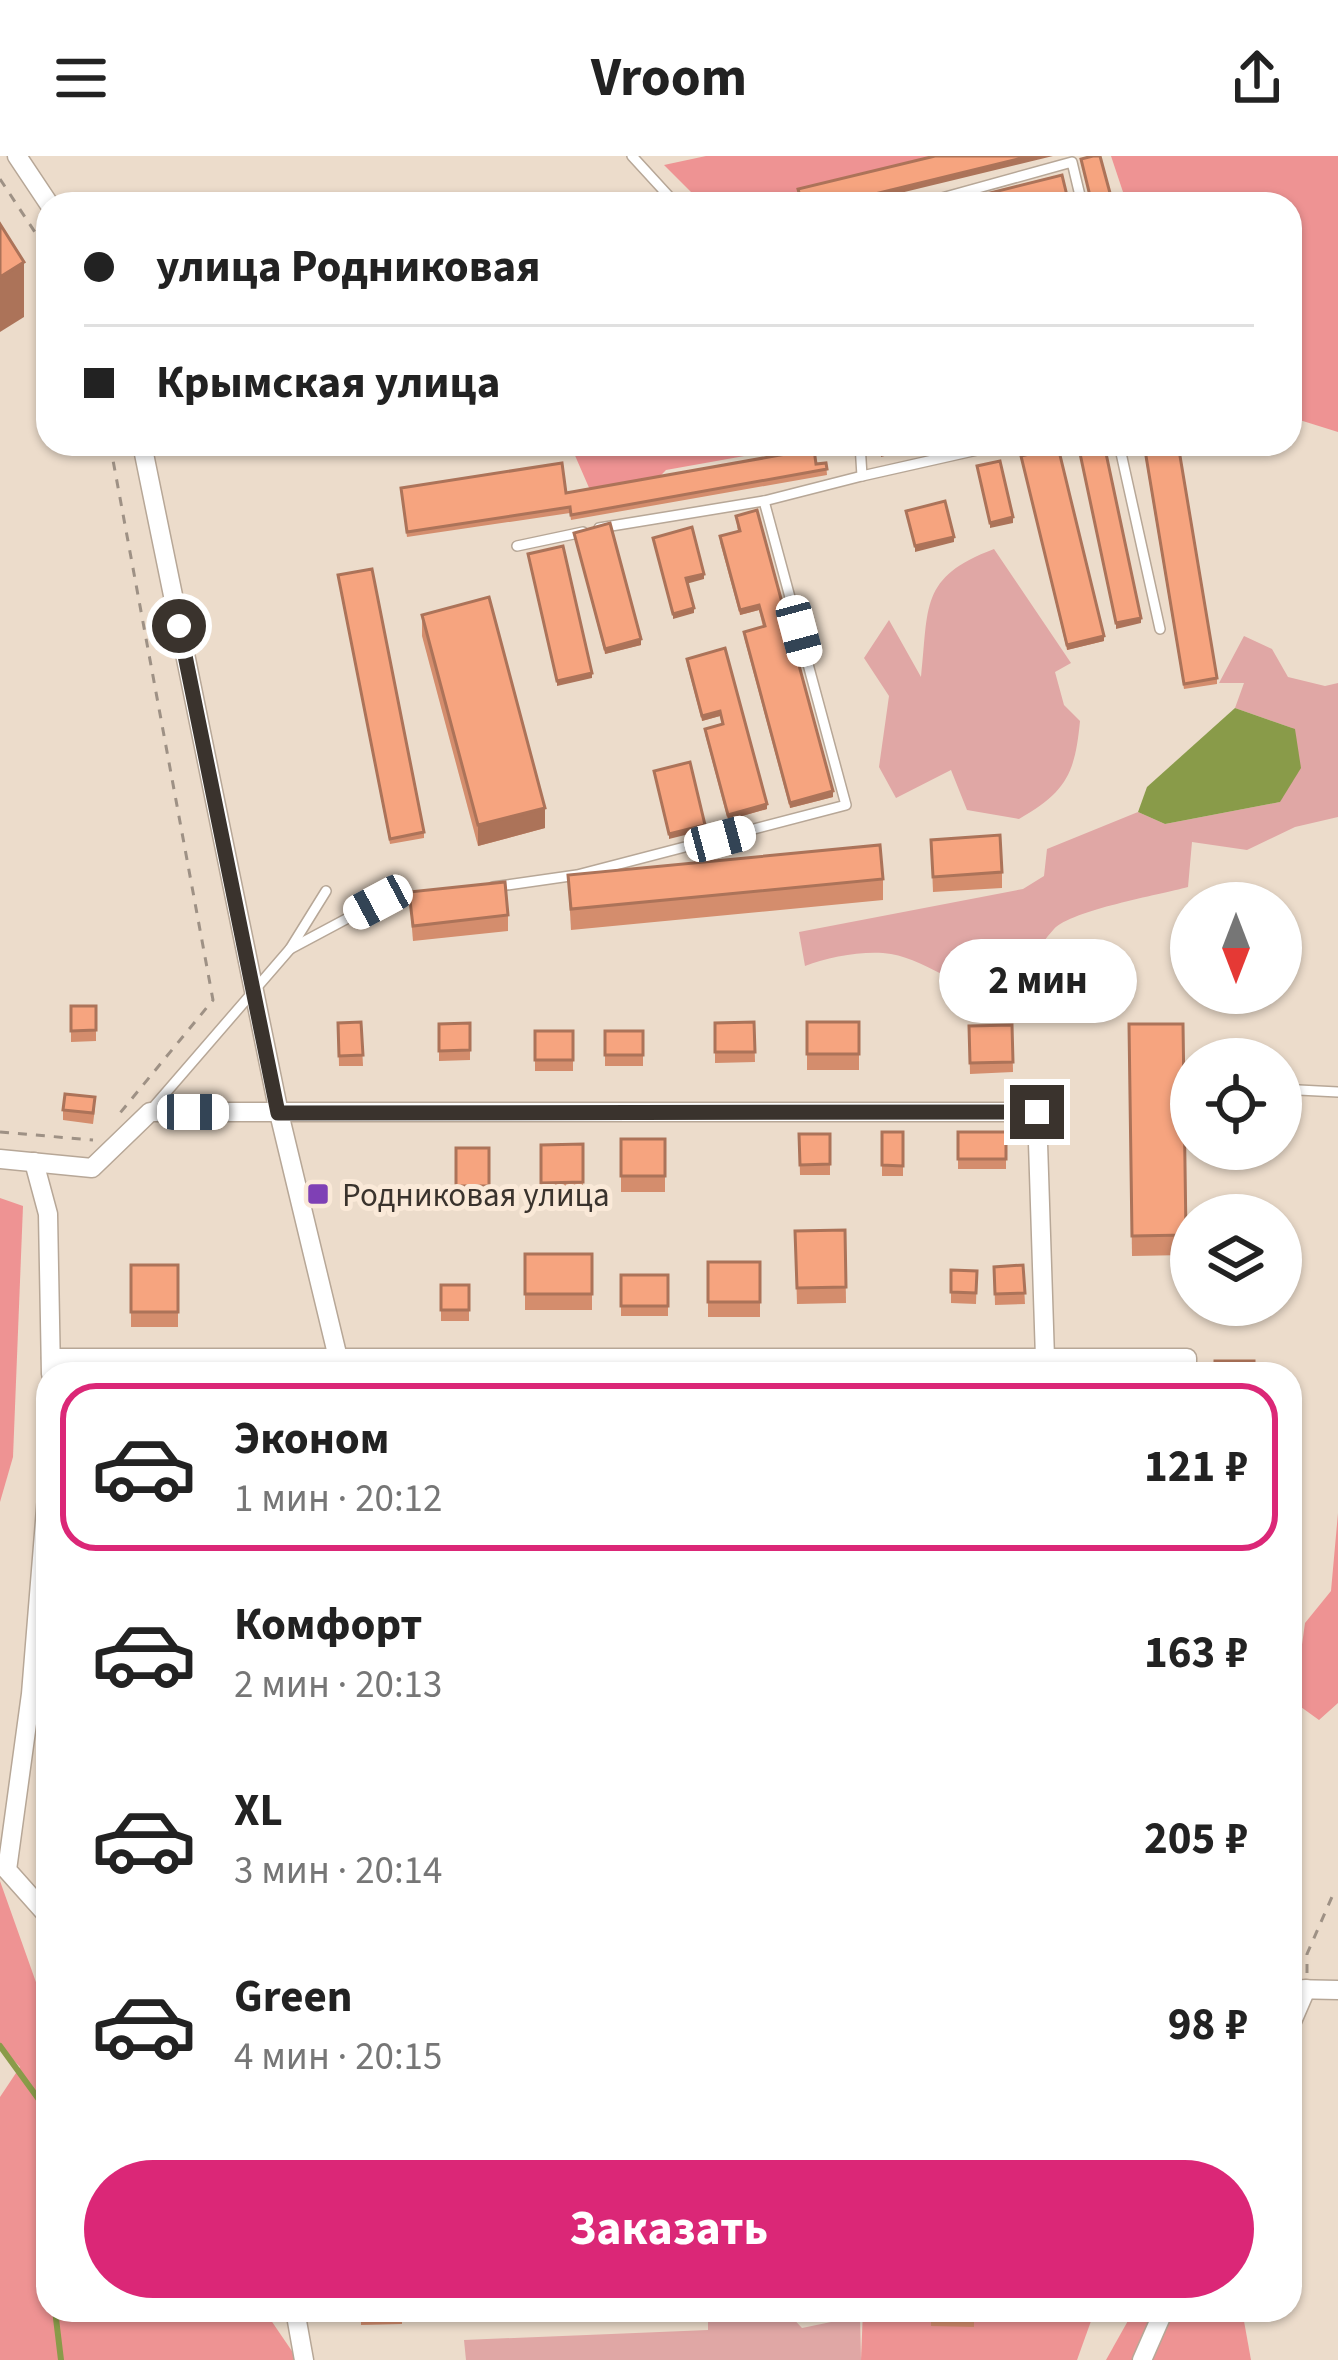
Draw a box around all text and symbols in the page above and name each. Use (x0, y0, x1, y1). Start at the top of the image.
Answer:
text: Vroom (591, 40, 747, 117)
icon: menu (48, 45, 114, 111)
icon: share (1224, 45, 1290, 111)
text: улица Родниковая (156, 235, 541, 299)
text: Крымская улица (156, 351, 500, 415)
car (772, 592, 826, 670)
route start (152, 599, 206, 653)
car (681, 812, 759, 866)
car (338, 869, 418, 935)
north arrow (1170, 882, 1302, 1014)
map controls (1170, 882, 1302, 1326)
callout: 2 мин (938, 938, 1136, 1022)
text: 2 мин (988, 953, 1088, 1009)
button: locate (1170, 1038, 1302, 1170)
route end (1010, 1085, 1064, 1139)
car (157, 1094, 229, 1130)
place label: Родниковая улица (342, 1172, 610, 1219)
marker: Родниковая улица (305, 1181, 331, 1207)
button: layers (1170, 1194, 1302, 1326)
text: Эконом (234, 1407, 390, 1471)
icon: car (90, 1413, 198, 1521)
text: 121 ₽ (1144, 1435, 1248, 1499)
text: 1 мин · 20:12 (234, 1471, 442, 1527)
text: Комфорт (234, 1593, 422, 1657)
icon: car (90, 1599, 198, 1707)
text: 163 ₽ (1144, 1621, 1248, 1685)
text: 2 мин · 20:13 (234, 1657, 442, 1713)
text: XL (234, 1779, 283, 1843)
icon: car (90, 1785, 198, 1893)
text: 205 ₽ (1144, 1807, 1248, 1871)
text: 3 мин · 20:14 (234, 1843, 442, 1899)
text: Green (234, 1965, 353, 2029)
icon: car (90, 1971, 198, 2079)
text: 98 ₽ (1168, 1993, 1248, 2057)
text: 4 мин · 20:15 (234, 2029, 442, 2085)
button: Заказать (84, 2160, 1254, 2298)

